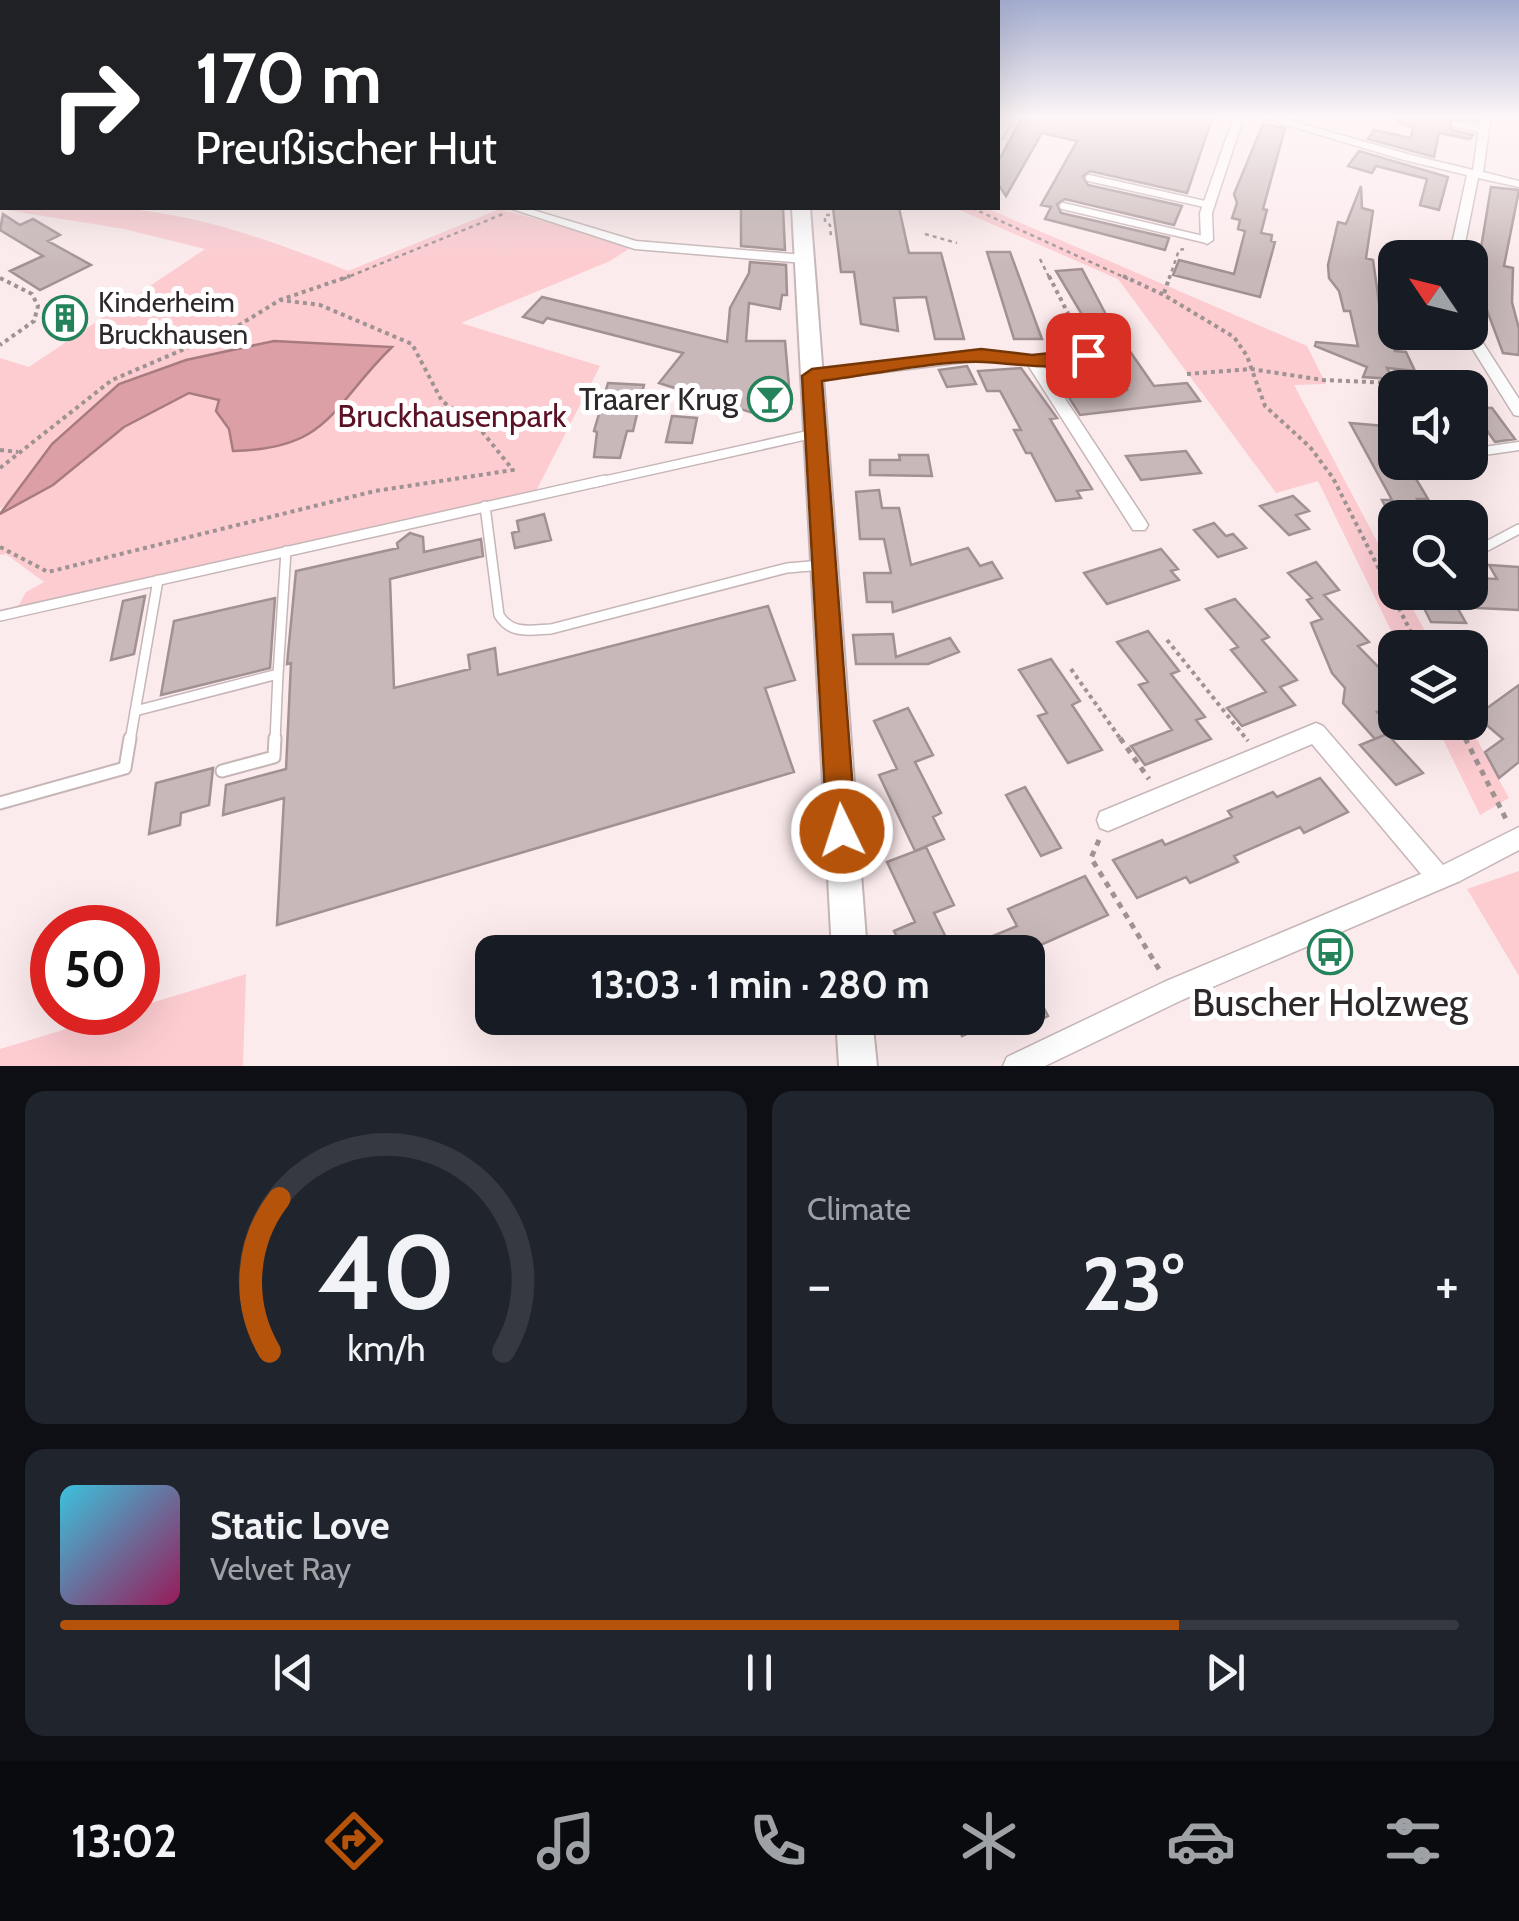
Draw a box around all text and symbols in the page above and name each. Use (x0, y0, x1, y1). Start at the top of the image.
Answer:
text: 170 m (195, 35, 382, 121)
icon: right (30, 40, 160, 170)
text: Preußischer Hut (195, 121, 497, 175)
north arrow (1378, 240, 1488, 350)
map controls (1378, 240, 1488, 740)
place label: Kinderheim Bruckhausen (98, 285, 248, 351)
building icon: Kinderheim Bruckhausen (42, 295, 88, 341)
pin (1046, 313, 1131, 398)
icon: arrive (1061, 328, 1116, 383)
button: sound (1378, 370, 1488, 480)
bar icon: Traarer Krug (747, 376, 793, 422)
place label: Traarer Krug (579, 379, 739, 418)
park label: Bruckhausenpark (337, 396, 567, 435)
button: search (1378, 500, 1488, 610)
button: layers (1378, 630, 1488, 740)
position arrow (790, 779, 894, 883)
speed limit sign: 50 (30, 905, 160, 1035)
bus stop icon: Buscher Holzweg (1307, 929, 1353, 975)
text: 13:03 · 1 min · 280 m (590, 961, 930, 1008)
place label: Buscher Holzweg (1192, 979, 1469, 1026)
text: Climate (807, 1189, 911, 1228)
text: 40 (317, 1209, 455, 1335)
text: 23° (1082, 1238, 1184, 1329)
text: − (807, 1251, 831, 1318)
text: + (1435, 1251, 1459, 1318)
text: km/h (347, 1327, 425, 1370)
text: Static Love (210, 1502, 389, 1549)
text: Velvet Ray (210, 1549, 351, 1588)
icon: previous (266, 1645, 321, 1700)
icon: pause (732, 1645, 787, 1700)
icon: next (1198, 1645, 1253, 1700)
icon: directions (319, 1806, 389, 1876)
icon: music (531, 1806, 601, 1876)
icon: phone (743, 1806, 813, 1876)
icon: climate (954, 1806, 1024, 1876)
icon: car (1166, 1806, 1236, 1876)
icon: filters (1378, 1806, 1448, 1876)
text: 13:02 (71, 1814, 177, 1868)

